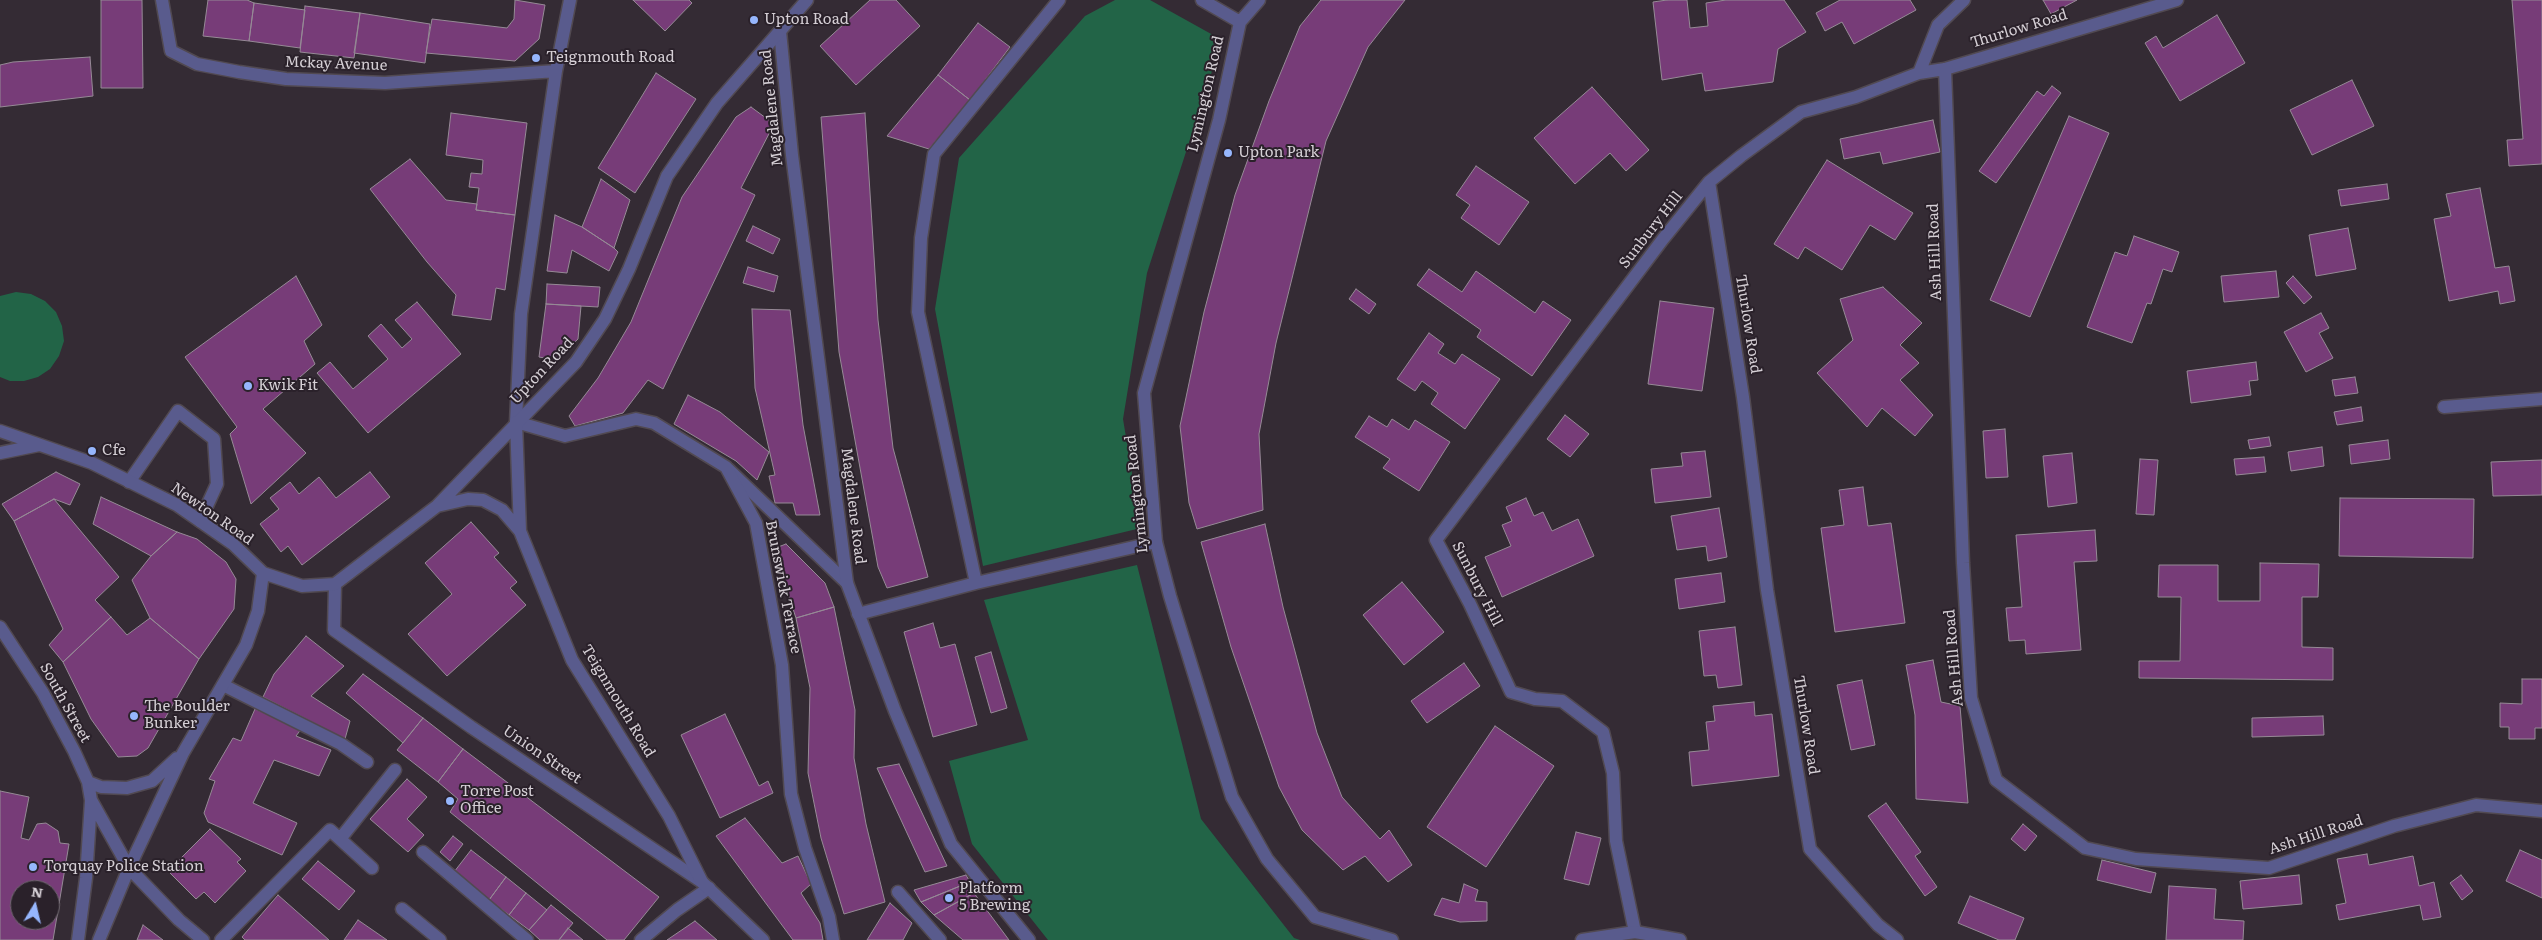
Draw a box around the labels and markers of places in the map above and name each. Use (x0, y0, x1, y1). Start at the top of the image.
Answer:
place label: Upton Road (764, 11, 849, 29)
marker: Upton Road (748, 14, 760, 26)
place label: Teignmouth Road (546, 49, 675, 67)
marker: Teignmouth Road (530, 52, 542, 64)
place label: Upton Park (1238, 144, 1319, 162)
marker: Upton Park (1222, 147, 1234, 159)
place label: Kwik Fit (258, 377, 318, 395)
marker: Kwik Fit (242, 380, 254, 392)
place label: Cfe (102, 442, 126, 460)
marker: Cfe (86, 445, 98, 457)
place label: The Boulder Bunker (144, 698, 230, 733)
marker: The Boulder Bunker (128, 710, 140, 722)
place label: Torre Post Office (460, 783, 534, 818)
marker: Torre Post Office (444, 795, 456, 807)
place label: Torquay Police Station (43, 858, 204, 876)
marker: Torquay Police Station (27, 861, 39, 873)
place label: Platform 5 Brewing (959, 880, 1030, 915)
marker: Platform 5 Brewing (943, 892, 955, 904)

